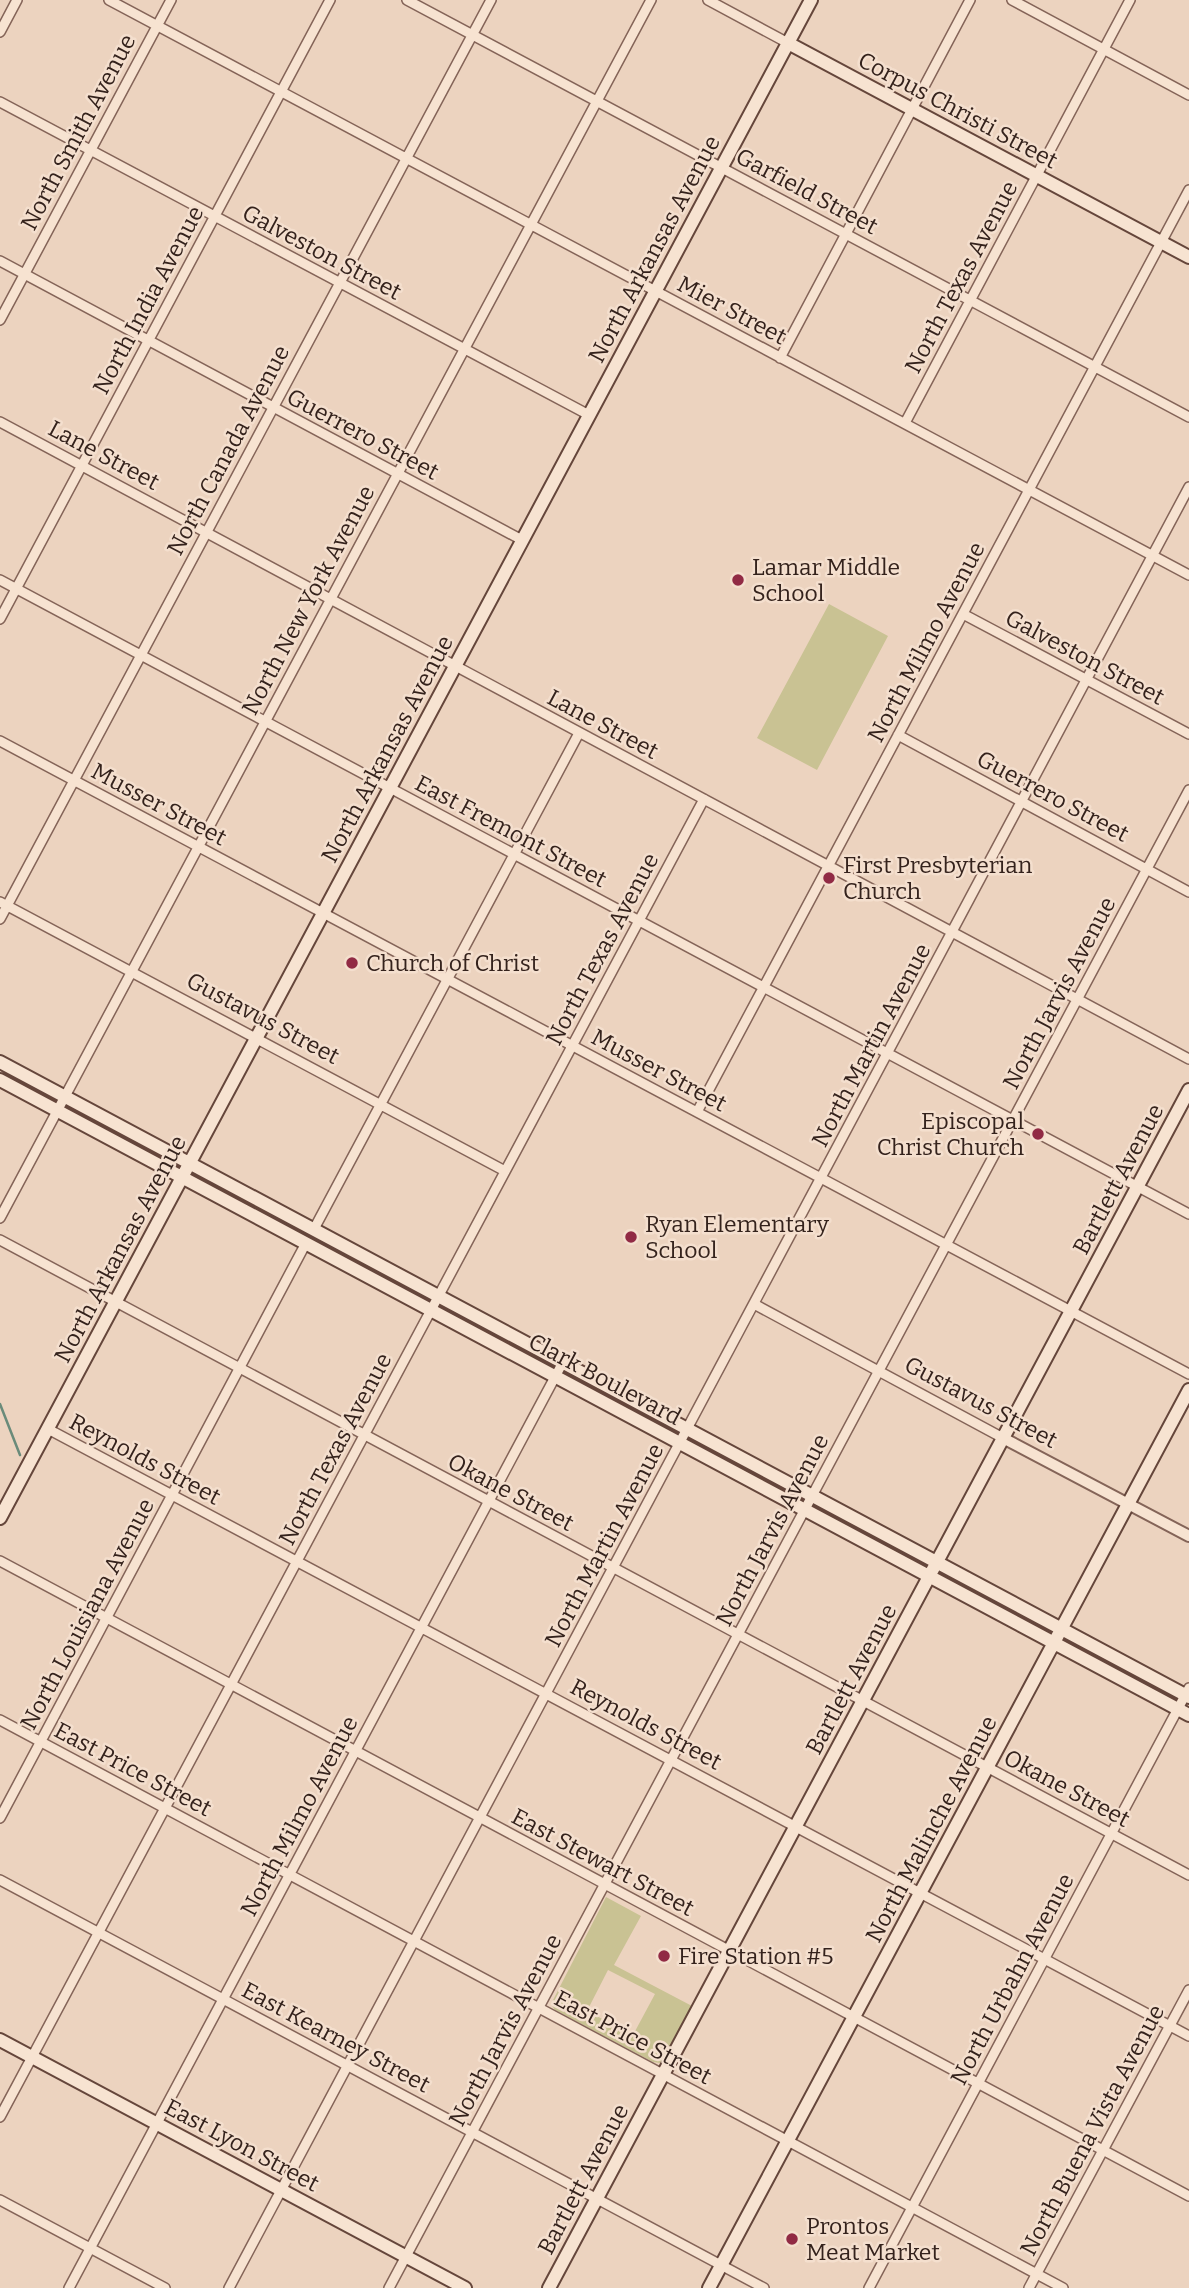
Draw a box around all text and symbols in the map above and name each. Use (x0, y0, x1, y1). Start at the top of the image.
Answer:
street label: North Smith Avenue (14, 29, 142, 235)
street label: Corpus Christi Street (854, 46, 1062, 174)
street label: North Arkansas Avenue (582, 131, 726, 367)
street label: Garfield Street (731, 142, 883, 240)
street label: North Texas Avenue (899, 176, 1023, 378)
street label: Galveston Street (238, 198, 406, 306)
street label: North India Avenue (87, 201, 209, 399)
street label: Mier Street (673, 270, 791, 350)
street label: North Canada Avenue (161, 340, 295, 560)
street label: Guerrero Street (282, 382, 444, 486)
street label: Lane Street (44, 414, 164, 496)
street label: North New York Avenue (236, 481, 380, 719)
street label: North Milmo Avenue (861, 537, 991, 747)
place label: Lamar Middle School (752, 553, 900, 607)
marker: Lamar Middle School (730, 572, 746, 588)
street label: Galveston Street (1001, 603, 1169, 711)
street label: North Arkansas Avenue (315, 631, 459, 867)
street label: Lane Street (543, 683, 663, 765)
street label: Guerrero Street (972, 744, 1134, 848)
street label: Musser Street (87, 757, 231, 851)
street label: East Fremont Street (411, 769, 611, 893)
street label: North Texas Avenue (540, 848, 664, 1050)
place label: First Presbyterian Church (843, 851, 1033, 905)
marker: First Presbyterian Church (821, 870, 837, 886)
street label: North Jarvis Avenue (997, 892, 1121, 1094)
street label: North Martin Avenue (806, 939, 936, 1151)
place label: Church of Christ (366, 949, 539, 977)
marker: Church of Christ (344, 955, 360, 971)
street label: Gustavus Street (182, 966, 344, 1070)
street label: Musser Street (587, 1023, 731, 1117)
street label: Bartlett Avenue (1067, 1099, 1169, 1259)
place label: Episcopal Christ Church (877, 1107, 1024, 1161)
marker: Episcopal Christ Church (1030, 1126, 1046, 1142)
street label: North Arkansas Avenue (48, 1131, 192, 1367)
place label: Ryan Elementary School (645, 1210, 830, 1264)
marker: Ryan Elementary School (623, 1229, 639, 1245)
street label: Clark Boulevard (524, 1327, 686, 1431)
street label: North Texas Avenue (273, 1348, 397, 1550)
street label: Gustavus Street (900, 1350, 1062, 1454)
street label: Reynolds Street (65, 1407, 225, 1511)
street label: North Jarvis Avenue (710, 1429, 834, 1631)
street label: North Martin Avenue (539, 1439, 669, 1651)
street label: Okane Street (443, 1447, 579, 1537)
street label: North Louisiana Avenue (14, 1494, 160, 1734)
street label: Bartlett Avenue (800, 1599, 902, 1759)
street label: Reynolds Street (566, 1672, 726, 1776)
street label: North Milmo Avenue (234, 1711, 364, 1921)
street label: North Malinche Avenue (859, 1711, 1003, 1947)
street label: East Price Street (50, 1716, 216, 1822)
street label: Okane Street (999, 1743, 1135, 1833)
street label: East Stewart Street (507, 1802, 699, 1922)
street label: North Urbahn Avenue (944, 1868, 1080, 2090)
street label: North Jarvis Avenue (443, 1929, 567, 2131)
place label: Fire Station #5 (678, 1942, 834, 1970)
marker: Fire Station #5 (656, 1948, 672, 1964)
street label: East Kearney Street (237, 1976, 435, 2098)
street label: East Price Street (550, 1984, 716, 2090)
street label: North Buena Vista Avenue (1014, 2000, 1170, 2260)
street label: East Lyon Street (160, 2093, 324, 2197)
street label: Bartlett Avenue (532, 2099, 634, 2259)
place label: Prontos Meat Market (806, 2212, 940, 2266)
marker: Prontos Meat Market (784, 2231, 800, 2247)

